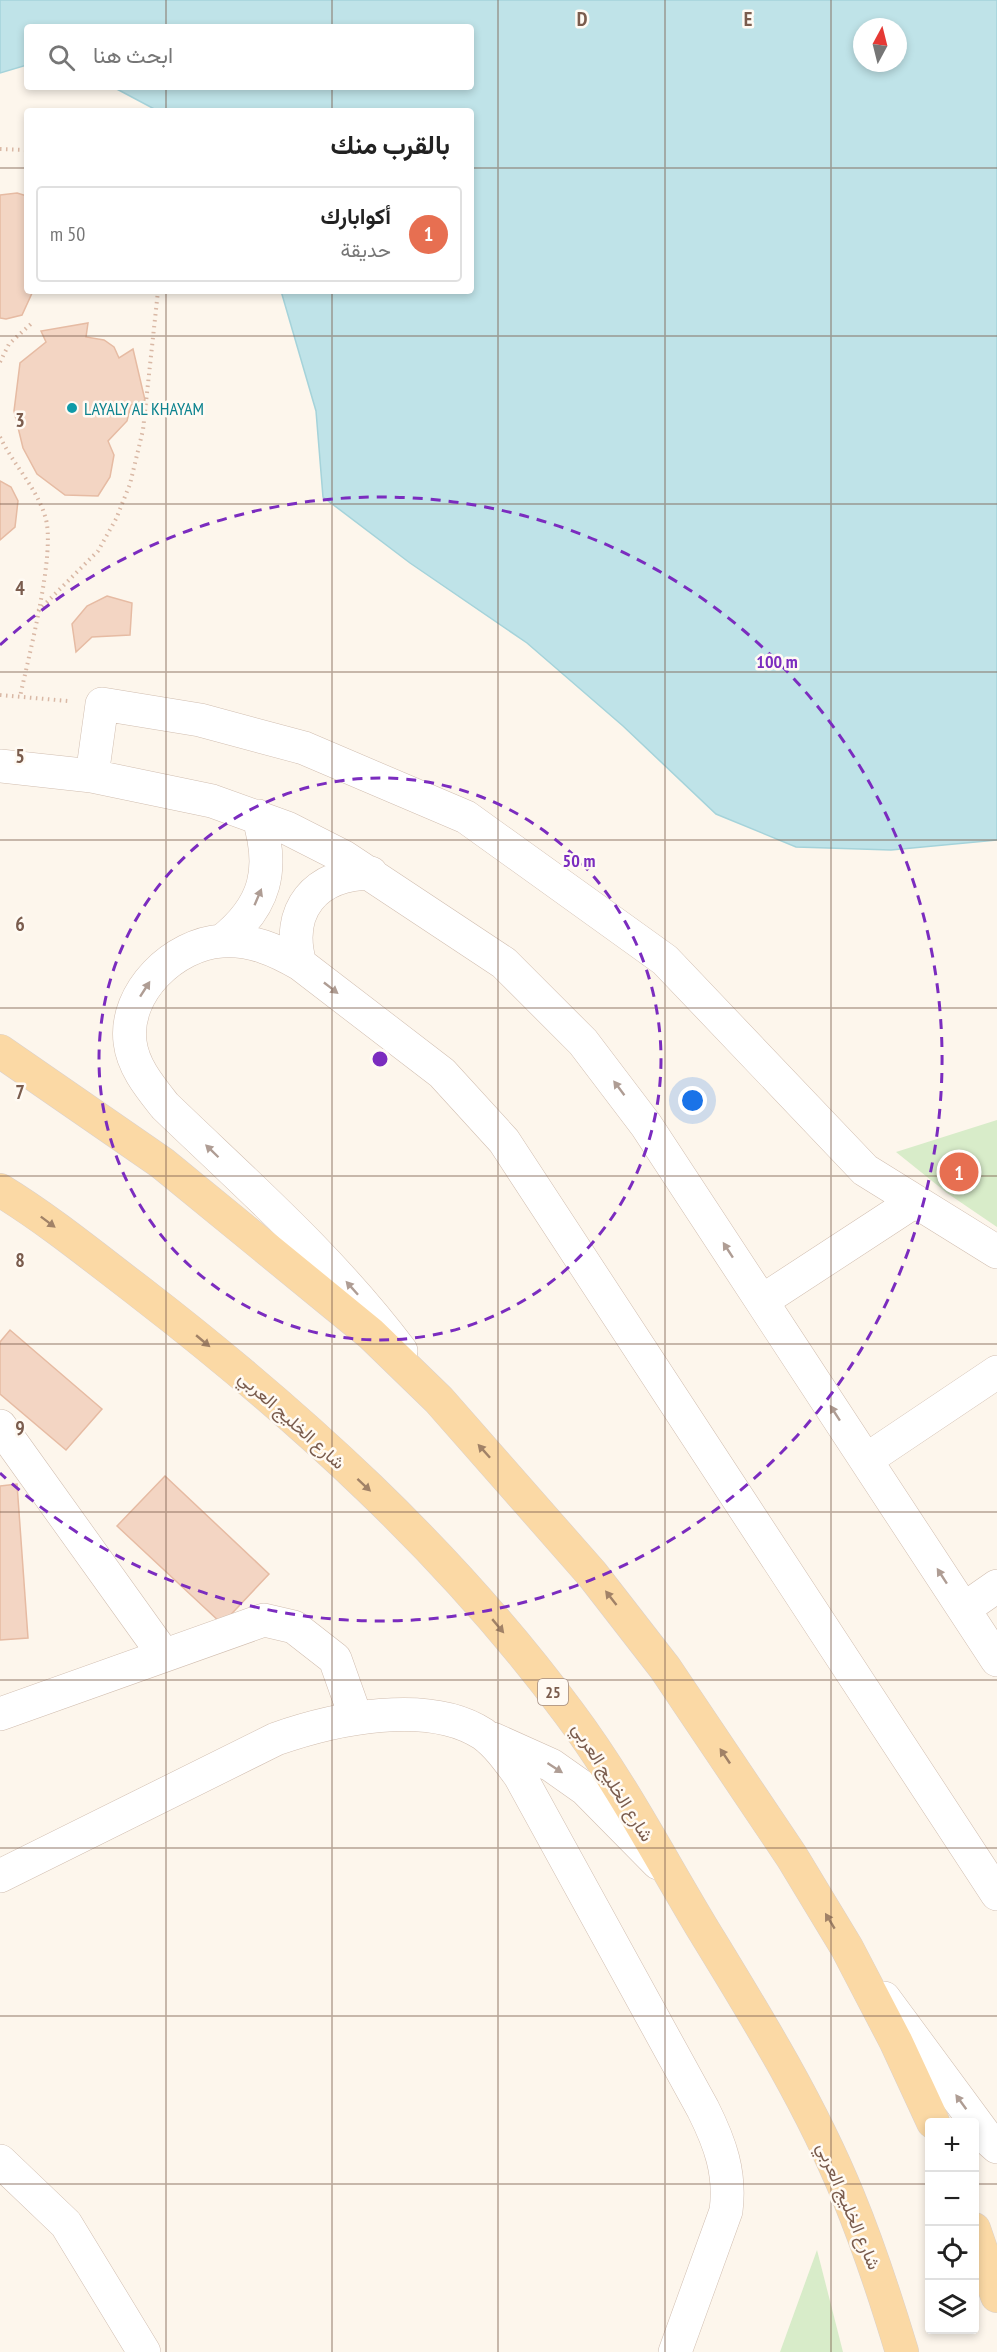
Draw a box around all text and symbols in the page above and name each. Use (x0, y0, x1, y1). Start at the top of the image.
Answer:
text: D (577, 6, 588, 32)
text: E (744, 6, 752, 32)
north arrow (853, 18, 907, 72)
search box (24, 24, 474, 90)
icon: search (45, 41, 78, 74)
text: ابحث هنا (93, 41, 173, 69)
text: بالقرب منك (331, 128, 450, 161)
text: أكوابارك (321, 202, 391, 230)
text: 50 m (50, 221, 85, 247)
text: 1 (424, 221, 433, 247)
text: حديقة (340, 237, 391, 263)
place label: LAYALY AL KHAYAM (84, 397, 204, 420)
marker: LAYALY AL KHAYAM (65, 401, 79, 415)
text: 3 (15, 407, 25, 433)
text: 4 (15, 575, 25, 601)
text: 100 m (756, 650, 798, 673)
text: 5 (15, 743, 25, 769)
text: 50 m (563, 849, 595, 872)
one-way arrow (254, 888, 263, 905)
text: 6 (15, 911, 25, 937)
one-way arrow (139, 981, 150, 998)
one-way arrow (323, 982, 338, 994)
centre of rings (370, 1049, 390, 1069)
text: 7 (15, 1079, 25, 1105)
one-way arrow (613, 1080, 625, 1096)
your location (678, 1086, 707, 1115)
one-way arrow (205, 1144, 220, 1158)
pin: 1 (940, 1150, 978, 1194)
one-way arrow (41, 1216, 56, 1228)
one-way arrow (722, 1242, 734, 1258)
text: 8 (15, 1247, 25, 1273)
one-way arrow (345, 1281, 359, 1295)
one-way arrow (195, 1335, 211, 1348)
street label: شارع الخليج العربي (231, 1366, 350, 1477)
one-way arrow (829, 1405, 841, 1421)
text: 9 (15, 1415, 25, 1441)
one-way arrow (478, 1444, 491, 1459)
one-way arrow (357, 1478, 372, 1492)
one-way arrow (936, 1568, 948, 1584)
one-way arrow (605, 1591, 617, 1607)
one-way arrow (492, 1618, 505, 1634)
road number: 25 (538, 1679, 568, 1705)
street label: شارع الخليج العربي (564, 1718, 659, 1848)
one-way arrow (719, 1749, 731, 1765)
one-way arrow (547, 1762, 563, 1773)
one-way arrow (825, 1913, 836, 1929)
one-way arrow (954, 2094, 967, 2110)
map controls (925, 2118, 979, 2334)
button: + (925, 2118, 979, 2172)
street label: شارع الخليج العربي (808, 2139, 886, 2275)
button: − (925, 2172, 979, 2226)
button: locate (925, 2226, 979, 2280)
button: layers (925, 2280, 979, 2334)

